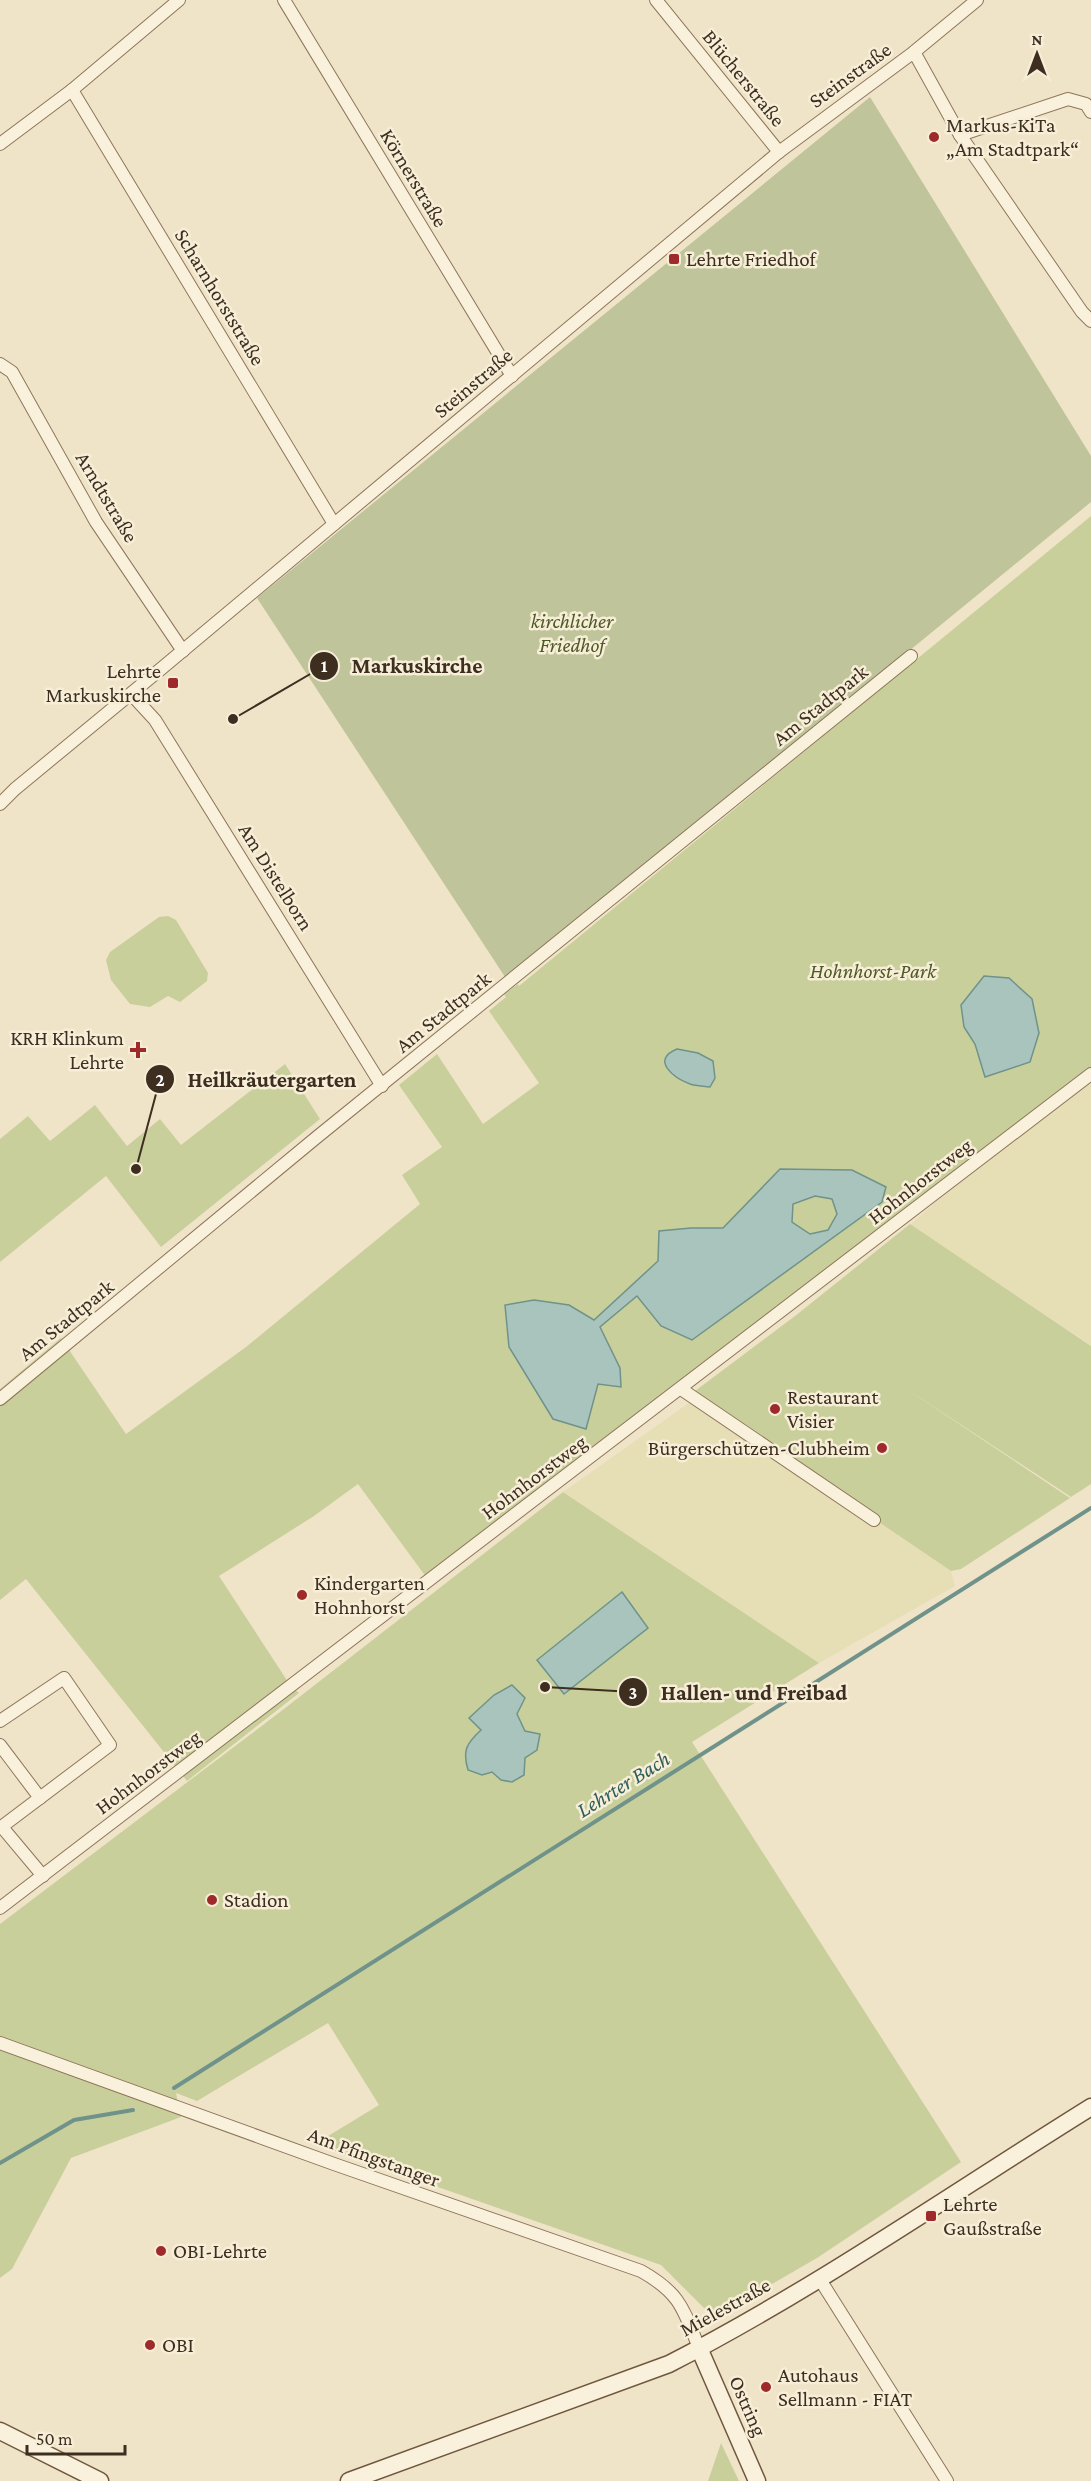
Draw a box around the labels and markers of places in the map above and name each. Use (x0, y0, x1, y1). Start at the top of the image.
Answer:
place label: Markus-KiTa „Am Stadtpark“ (946, 113, 1079, 161)
marker: Markus-KiTa „Am Stadtpark“ (927, 130, 941, 144)
place label: Lehrte Friedhof (686, 247, 818, 271)
marker: Lehrte Friedhof (667, 252, 681, 266)
callout: Markuskirche (309, 646, 494, 686)
place label: Lehrte Markuskirche (46, 659, 161, 707)
marker: Lehrte Markuskirche (166, 676, 180, 690)
place label: KRH Klinkum Lehrte (10, 1026, 124, 1074)
marker: KRH Klinkum Lehrte (129, 1041, 147, 1059)
callout: Heilkräutergarten (145, 1059, 368, 1099)
place label: Restaurant Visier (787, 1385, 880, 1433)
marker: Restaurant Visier (768, 1402, 782, 1416)
place label: Bürgerschützen-Clubheim (648, 1436, 870, 1460)
marker: Bürgerschützen-Clubheim (875, 1441, 889, 1455)
place label: Kindergarten Hohnhorst (314, 1571, 425, 1619)
marker: Kindergarten Hohnhorst (295, 1588, 309, 1602)
callout: Hallen- und Freibad (618, 1672, 859, 1712)
place label: Stadion (224, 1888, 289, 1912)
marker: Stadion (205, 1893, 219, 1907)
place label: Lehrte Gaußstraße (943, 2192, 1042, 2240)
marker: Lehrte Gaußstraße (924, 2209, 938, 2223)
place label: OBI-Lehrte (173, 2239, 267, 2263)
marker: OBI-Lehrte (154, 2244, 168, 2258)
place label: OBI (162, 2333, 194, 2357)
marker: OBI (143, 2338, 157, 2352)
place label: Autohaus Sellmann - FIAT (778, 2363, 913, 2411)
marker: Autohaus Sellmann - FIAT (759, 2380, 773, 2394)

